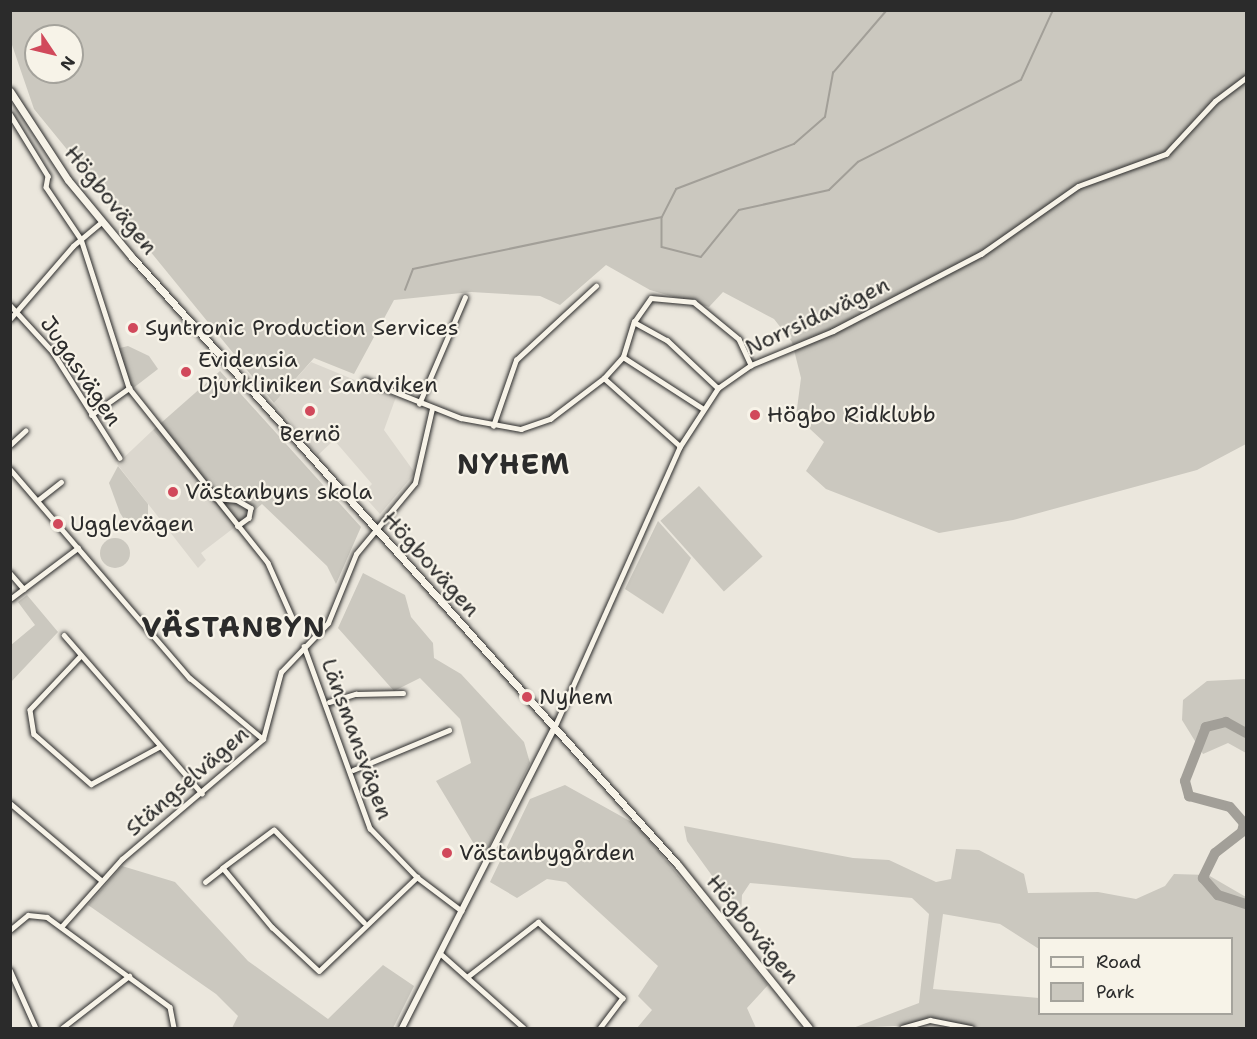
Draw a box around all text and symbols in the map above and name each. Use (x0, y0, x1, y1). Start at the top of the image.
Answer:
north arrow (24, 24, 84, 84)
text: N (55, 52, 80, 75)
street label: Högbovägen (59, 140, 163, 260)
street label: Norrsidavägen (741, 271, 893, 361)
street label: Jugasvägen (35, 311, 127, 431)
place label: Syntronic Production Services (145, 315, 459, 341)
marker: Syntronic Production Services (126, 321, 140, 335)
place label: Evidensia Djurkliniken Sandviken (198, 346, 438, 398)
marker: Evidensia Djurkliniken Sandviken (179, 365, 193, 379)
place label: Högbo Ridklubb (767, 402, 936, 428)
marker: Bernö (303, 404, 317, 418)
marker: Högbo Ridklubb (748, 408, 762, 422)
place label: Bernö (279, 421, 341, 447)
district label: NYHEM (457, 447, 571, 481)
place label: Västanbyns skola (185, 479, 372, 505)
marker: Västanbyns skola (166, 485, 180, 499)
street label: Högbovägen (377, 506, 485, 622)
place label: Ugglevägen (70, 511, 194, 537)
marker: Ugglevägen (51, 517, 65, 531)
district label: VÄSTANBYN (141, 610, 327, 644)
street label: Länsmansvägen (316, 655, 398, 823)
place label: Nyhem (539, 684, 613, 710)
marker: Nyhem (520, 690, 534, 704)
street label: Stängselvägen (120, 720, 254, 842)
place label: Västanbygården (459, 840, 635, 866)
marker: Västanbygården (440, 846, 454, 860)
street label: Högbovägen (701, 869, 805, 989)
legend (1038, 937, 1233, 1015)
text: Road (1096, 950, 1141, 974)
text: Park (1096, 980, 1135, 1004)

